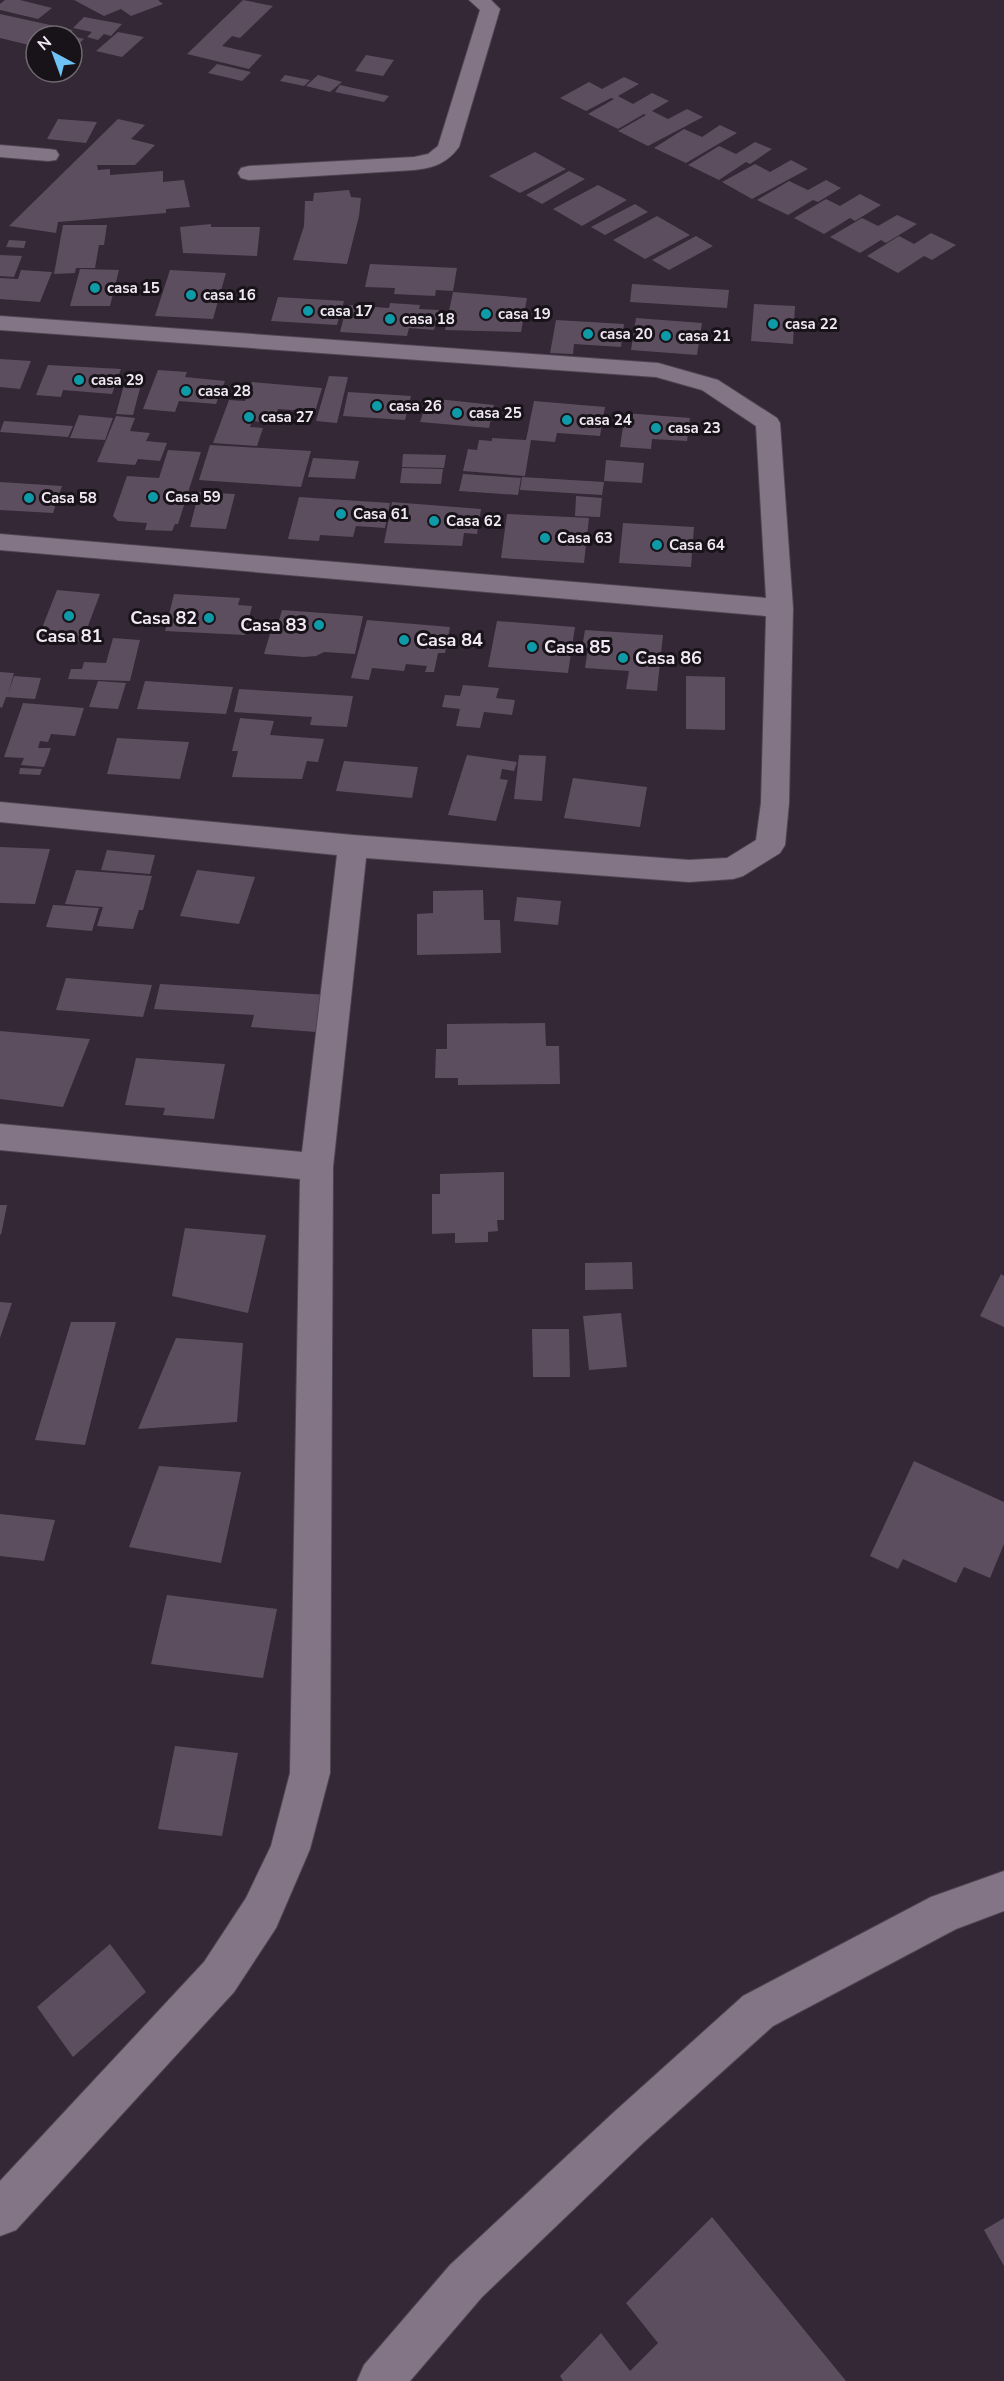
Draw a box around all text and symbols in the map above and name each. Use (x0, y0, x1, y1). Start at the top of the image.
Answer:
north arrow (24, 24, 84, 84)
text: N (33, 31, 57, 56)
place label: casa 15 (107, 278, 160, 298)
marker: casa 15 (88, 281, 102, 295)
place label: casa 16 (203, 285, 256, 305)
marker: casa 16 (184, 288, 198, 302)
place label: casa 17 (320, 301, 373, 321)
marker: casa 17 (301, 304, 315, 318)
place label: casa 19 (498, 304, 551, 324)
marker: casa 19 (479, 307, 493, 321)
place label: casa 18 (402, 309, 455, 329)
marker: casa 18 (383, 312, 397, 326)
place label: casa 22 (785, 314, 838, 334)
marker: casa 22 (766, 317, 780, 331)
place label: casa 20 (600, 324, 653, 344)
place label: casa 21 (678, 326, 731, 346)
marker: casa 20 (581, 327, 595, 341)
marker: casa 21 (659, 329, 673, 343)
place label: casa 29 (91, 370, 144, 390)
marker: casa 29 (72, 373, 86, 387)
place label: casa 28 (198, 381, 251, 401)
marker: casa 28 (179, 384, 193, 398)
place label: casa 26 (389, 396, 442, 416)
marker: casa 26 (370, 399, 384, 413)
place label: casa 25 (469, 403, 522, 423)
marker: casa 25 (450, 406, 464, 420)
place label: casa 27 (261, 407, 314, 427)
marker: casa 27 (242, 410, 256, 424)
place label: casa 24 (579, 410, 632, 430)
marker: casa 24 (560, 413, 574, 427)
place label: casa 23 (668, 418, 721, 438)
marker: casa 23 (649, 421, 663, 435)
place label: Casa 59 (165, 487, 221, 507)
place label: Casa 58 (41, 488, 97, 508)
marker: Casa 59 (146, 490, 160, 504)
marker: Casa 58 (22, 491, 36, 505)
place label: Casa 61 (353, 504, 409, 524)
marker: Casa 61 (334, 507, 348, 521)
place label: Casa 62 (446, 511, 502, 531)
marker: Casa 62 (427, 514, 441, 528)
place label: Casa 63 (557, 528, 613, 548)
marker: Casa 63 (538, 531, 552, 545)
place label: Casa 64 (669, 535, 725, 555)
marker: Casa 64 (650, 538, 664, 552)
place label: Casa 82 (130, 606, 197, 630)
marker: Casa 81 (62, 609, 76, 623)
marker: Casa 82 (202, 611, 216, 625)
place label: Casa 83 (240, 613, 307, 637)
marker: Casa 83 (312, 618, 326, 632)
place label: Casa 81 (36, 624, 102, 648)
place label: Casa 84 (416, 628, 483, 652)
marker: Casa 84 (397, 633, 411, 647)
place label: Casa 85 (544, 635, 611, 659)
marker: Casa 85 (525, 640, 539, 654)
place label: Casa 86 (635, 646, 702, 670)
marker: Casa 86 (616, 651, 630, 665)

